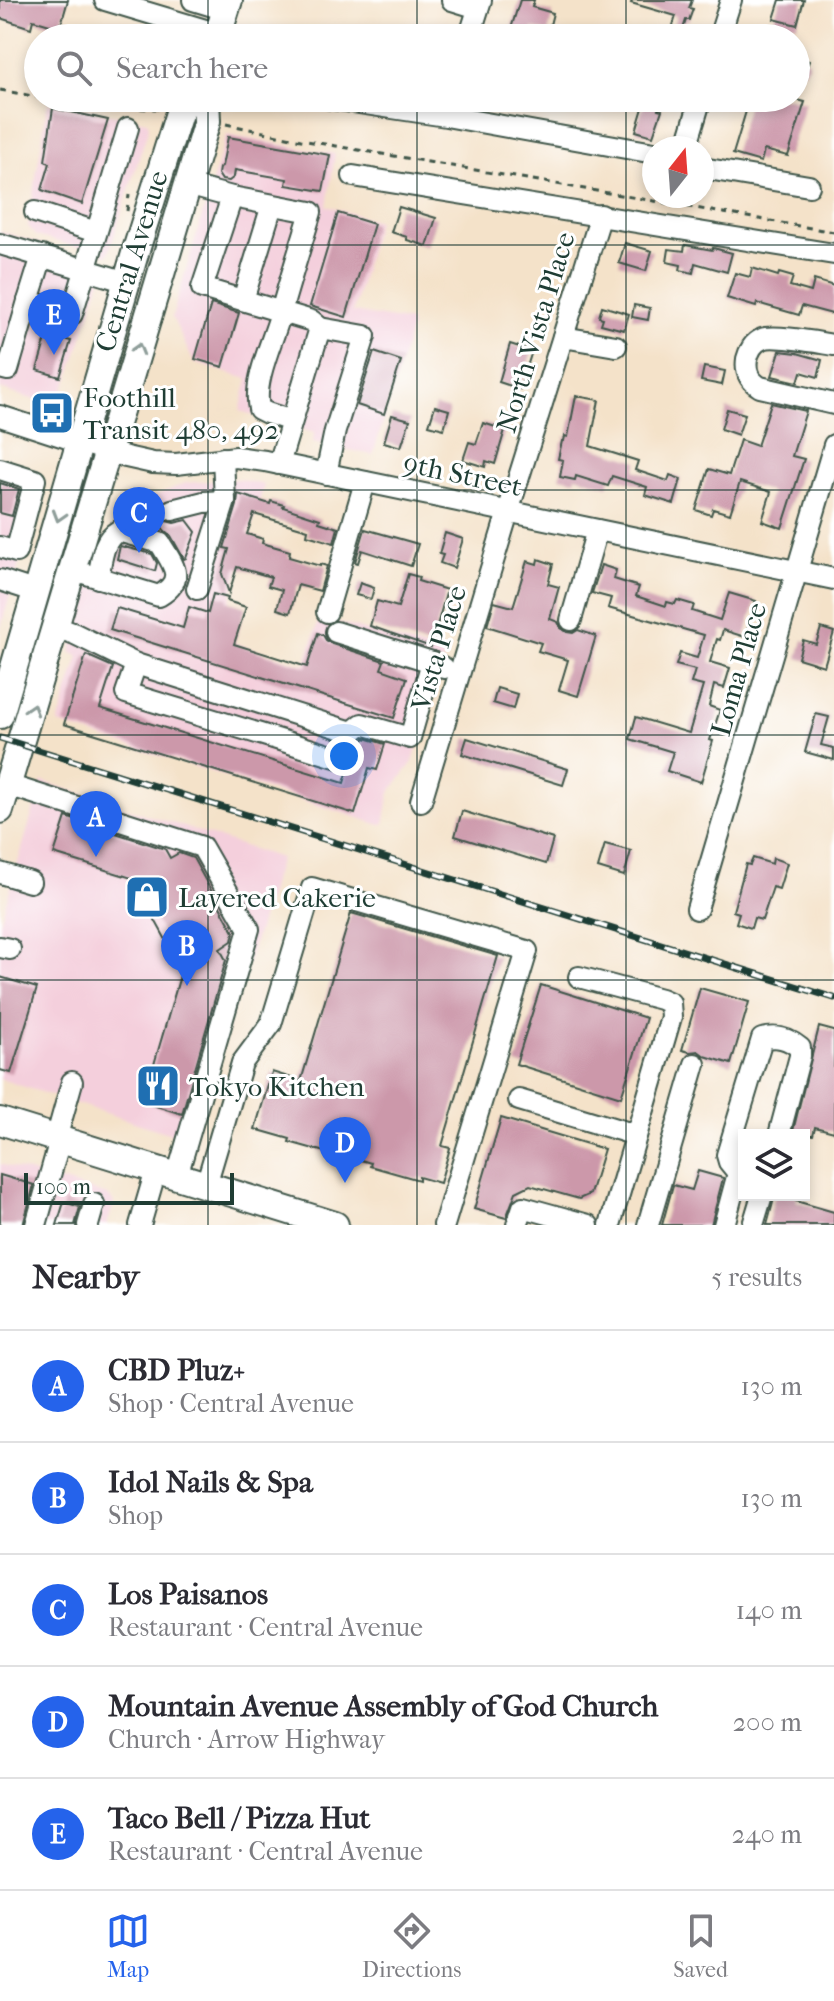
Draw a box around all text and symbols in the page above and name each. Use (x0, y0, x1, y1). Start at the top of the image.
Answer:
search box (24, 24, 810, 112)
icon: search (52, 46, 96, 90)
text: Search here (116, 51, 268, 86)
north arrow (642, 136, 714, 208)
street label: Central Avenue (88, 166, 175, 356)
street label: North Vista Place (489, 228, 582, 436)
pin: E (28, 289, 80, 355)
one-way arrow (129, 342, 145, 356)
place label: Foothill Transit 480, 492 (83, 381, 279, 446)
bus stop icon: Foothill Transit 480, 492 (28, 389, 76, 437)
street label: 9th Street (401, 446, 525, 503)
pin: C (113, 487, 165, 553)
one-way arrow (52, 509, 68, 523)
street label: Vista Place (403, 581, 473, 716)
street label: Loma Place (704, 599, 773, 740)
one-way arrow (23, 703, 39, 717)
your location (324, 736, 364, 776)
pin: A (70, 791, 122, 857)
shop icon: Layered Cakerie (123, 873, 171, 921)
place label: Layered Cakerie (178, 881, 376, 914)
pin: B (161, 920, 213, 986)
restaurant icon: Tokyo Kitchen (134, 1062, 182, 1110)
place label: Tokyo Kitchen (189, 1070, 365, 1103)
pin: D (319, 1117, 371, 1183)
map controls (738, 1129, 810, 1201)
button: layers (738, 1129, 810, 1201)
scale bar (24, 1169, 234, 1205)
text: 100 m (36, 1174, 91, 1200)
text: Nearby (32, 1257, 139, 1297)
text: 5 results (711, 1262, 802, 1293)
text: CBD Pluz+ (108, 1353, 245, 1388)
text: A (50, 1371, 66, 1402)
text: 130 m (741, 1371, 802, 1402)
text: Shop · Central Avenue (108, 1388, 354, 1419)
text: Idol Nails & Spa (108, 1465, 313, 1500)
text: B (50, 1483, 66, 1514)
text: 130 m (741, 1483, 802, 1514)
text: Shop (108, 1500, 163, 1531)
text: Los Paisanos (108, 1577, 268, 1612)
text: C (49, 1595, 67, 1626)
text: 140 m (736, 1595, 802, 1626)
text: Restaurant · Central Avenue (108, 1612, 423, 1643)
text: Mountain Avenue Assembly of God Church (108, 1689, 658, 1724)
text: D (48, 1707, 68, 1738)
text: 200 m (733, 1707, 802, 1738)
text: Church · Arrow Highway (108, 1724, 385, 1755)
text: Taco Bell / Pizza Hut (108, 1801, 370, 1836)
text: E (50, 1819, 66, 1850)
text: 240 m (732, 1819, 802, 1850)
text: Restaurant · Central Avenue (108, 1836, 423, 1867)
tab: Map (106, 1909, 150, 1983)
tab: Directions (362, 1909, 461, 1983)
tab: Saved (673, 1909, 728, 1983)

